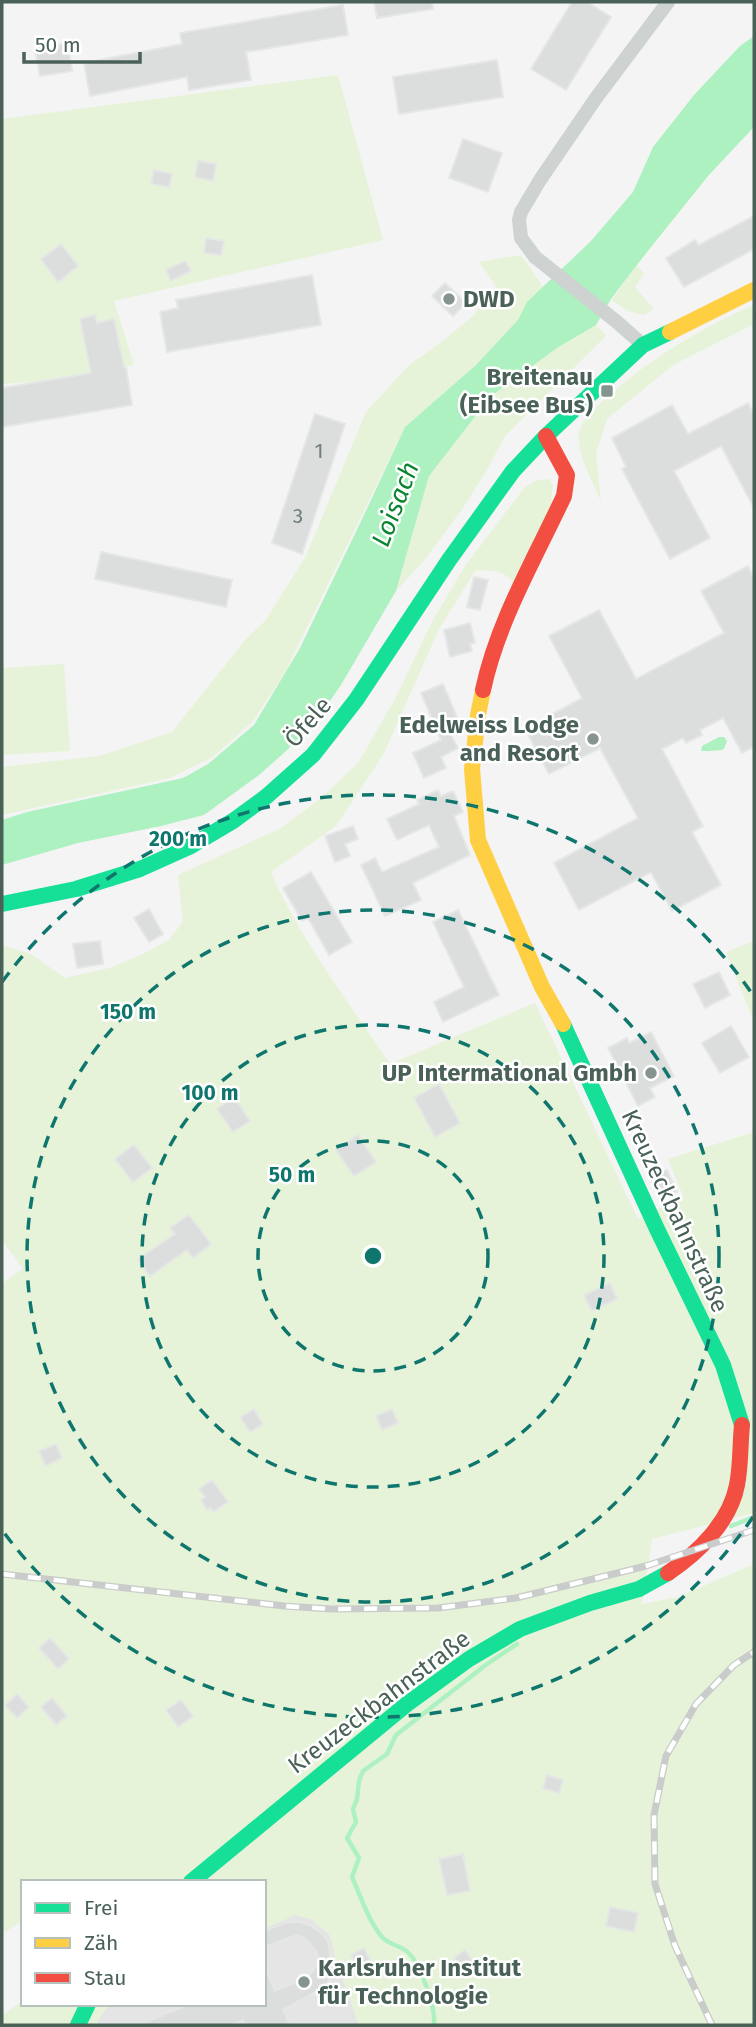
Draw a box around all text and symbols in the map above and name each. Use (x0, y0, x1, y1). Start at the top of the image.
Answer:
scale bar (24, 21, 140, 65)
text: 50 m (35, 32, 81, 58)
place label: DWD (463, 285, 515, 313)
marker: DWD (441, 291, 457, 307)
place label: Breitenau (Eibsee Bus) (460, 363, 593, 419)
marker: Breitenau (Eibsee Bus) (599, 383, 615, 399)
house number: 1 (314, 438, 324, 464)
water label: Loisach (365, 457, 426, 551)
house number: 3 (293, 503, 303, 529)
street label: Öfele (279, 691, 337, 753)
place label: Edelweiss Lodge and Resort (399, 711, 580, 767)
marker: Edelweiss Lodge and Resort (585, 731, 601, 747)
text: 200 m (149, 826, 207, 852)
text: 150 m (100, 999, 156, 1025)
place label: UP Intermational Gmbh (382, 1059, 637, 1087)
marker: UP Intermational Gmbh (643, 1065, 659, 1081)
text: 100 m (181, 1080, 239, 1106)
street label: Kreuzeckbahnstraße (616, 1105, 734, 1317)
text: 50 m (269, 1162, 315, 1188)
centre of rings (361, 1244, 385, 1268)
street label: Kreuzeckbahnstraße (282, 1624, 476, 1780)
legend (21, 1880, 266, 2006)
text: Frei (84, 1895, 118, 1921)
text: Zäh (84, 1930, 118, 1956)
place label: Karlsruher Institut für Technologie (318, 1954, 522, 2010)
text: Stau (84, 1965, 127, 1991)
marker: Karlsruher Institut für Technologie (296, 1974, 312, 1990)

